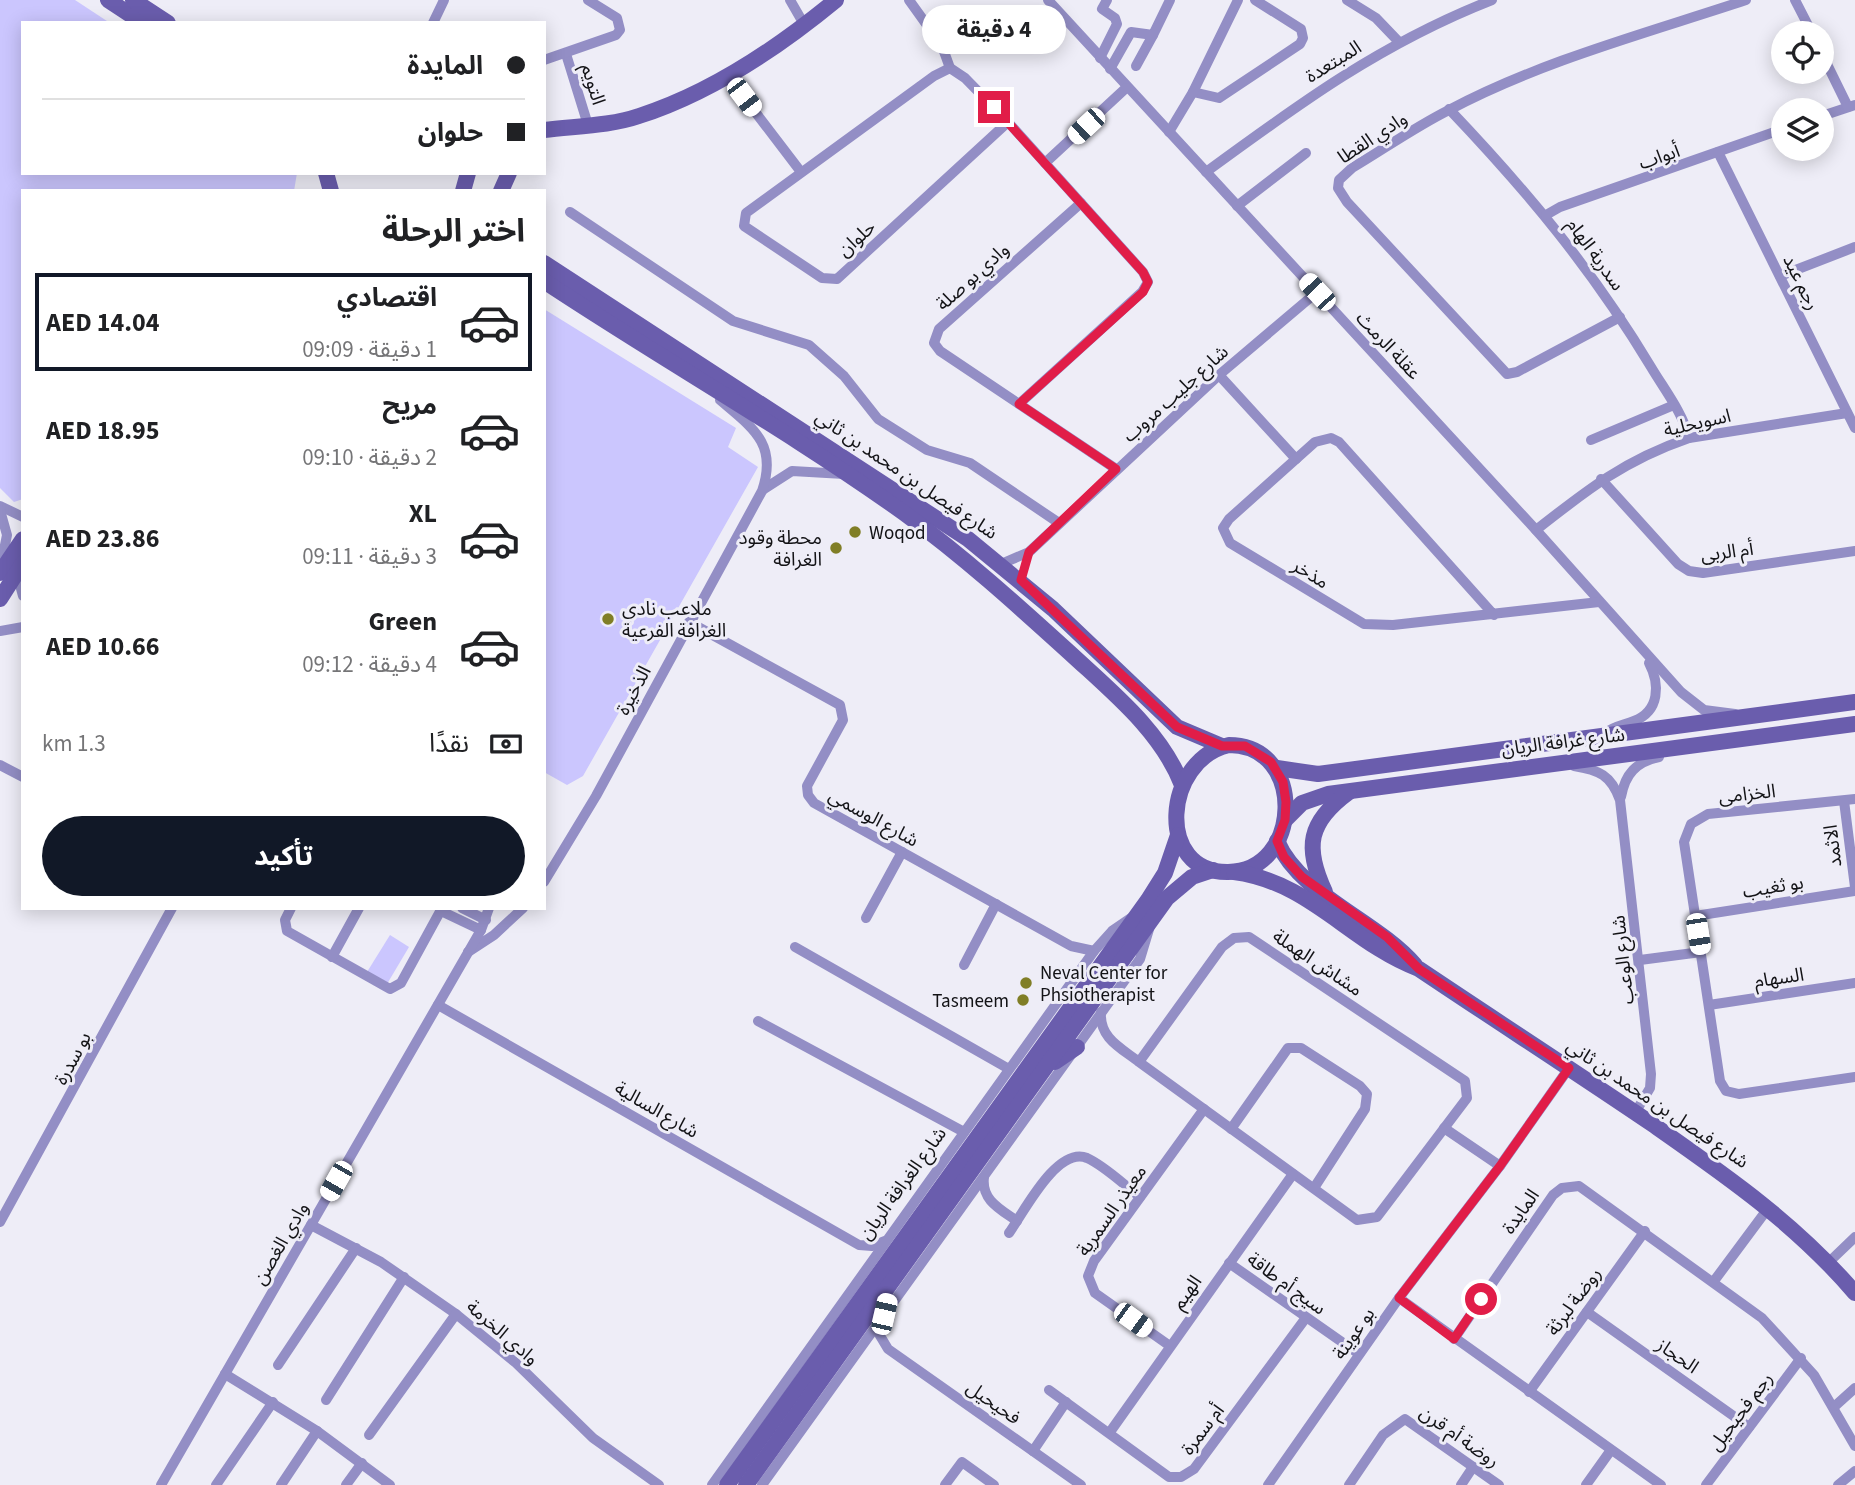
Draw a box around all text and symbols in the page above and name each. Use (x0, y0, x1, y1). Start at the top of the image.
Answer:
callout: 4 دقيقة (922, 6, 1066, 55)
text: 4 دقيقة (957, 13, 1031, 46)
map controls (1771, 21, 1834, 161)
button: locate (1771, 21, 1834, 84)
street label: المبتعدة (1300, 34, 1367, 90)
text: المايدة (407, 47, 483, 84)
street label: التويم (574, 60, 612, 108)
car (723, 74, 766, 120)
route end (978, 91, 1010, 123)
button: layers (1771, 98, 1834, 161)
car (1064, 104, 1109, 148)
street label: وادي القطا (1333, 106, 1413, 171)
text: حلوان (418, 114, 483, 151)
street label: أبواب (1635, 138, 1684, 177)
text: اختر الرحلة (382, 208, 525, 254)
street label: سدرية الهام (1559, 213, 1630, 297)
street label: حلوان (832, 215, 882, 264)
street label: وادي بو صلة (930, 237, 1016, 318)
street label: رجم عيد (1776, 250, 1826, 315)
car (1295, 269, 1340, 315)
text: اقتصادي (337, 279, 437, 316)
icon: car (458, 291, 521, 354)
text: AED 14.04 (46, 304, 160, 341)
street label: عقلة الرمث (1349, 306, 1427, 386)
text: 1 دقيقة · 09:09 (302, 333, 437, 366)
street label: شارع جليب مروب (1117, 339, 1235, 449)
text: مريح (382, 387, 437, 424)
icon: car (458, 399, 521, 462)
street label: اسويحلية (1661, 403, 1734, 444)
street label: شارع فيصل بن محمد بن ثاني (809, 404, 1003, 547)
text: AED 18.95 (46, 412, 160, 449)
text: 2 دقيقة · 09:10 (302, 441, 437, 474)
text: XL (409, 495, 437, 532)
icon: car (458, 507, 521, 570)
text: AED 23.86 (46, 520, 160, 557)
place label: Woqod (869, 520, 926, 547)
marker: Woqod (847, 524, 863, 540)
place label: محطة وقود الغرافة (738, 525, 822, 574)
street label: أم الربى (1699, 536, 1755, 569)
text: 3 دقيقة · 09:11 (302, 540, 437, 573)
marker: محطة وقود الغرافة (828, 540, 844, 556)
street label: مذخر (1286, 552, 1334, 596)
place label: ملاعب نادي الغرافة الفرعية (622, 596, 726, 645)
text: Green (369, 603, 437, 640)
marker: ملاعب نادي الغرافة الفرعية (600, 611, 616, 627)
icon: car (458, 615, 521, 678)
text: AED 10.66 (46, 628, 160, 665)
text: 4 دقيقة · 09:12 (302, 648, 437, 681)
street label: الذخيرة (610, 661, 659, 720)
street label: شارع غرافة الريان (1500, 722, 1626, 763)
text: نقدًا (429, 725, 469, 762)
icon: cash (487, 725, 525, 763)
text: 1.3 km (42, 727, 106, 760)
street label: الخزامى (1717, 778, 1777, 811)
street label: شارع الوسمي (823, 782, 923, 855)
button: تأكيد (42, 816, 525, 896)
street label: الاثمد (1818, 823, 1849, 868)
street label: بو ثغيب (1741, 869, 1806, 906)
car (1685, 912, 1712, 956)
street label: شارع الوعب (1605, 914, 1642, 1006)
street label: مشاش الهملة (1267, 923, 1368, 1003)
place label: Neval Center for Phsiotherapist (1040, 960, 1168, 1009)
street label: السهام (1753, 962, 1806, 995)
marker: Neval Center for Phsiotherapist (1018, 975, 1034, 991)
place label: Tasmeem (932, 988, 1009, 1015)
marker: Tasmeem (1015, 992, 1031, 1008)
street label: بو سدرة (48, 1027, 99, 1090)
street label: شارع فيصل بن محمد بن ثاني (1560, 1033, 1754, 1176)
street label: شارع السالية (609, 1075, 703, 1145)
street label: شارع الغرافة الريان (853, 1122, 953, 1246)
car (317, 1158, 356, 1204)
street label: معيذر السمرية (1071, 1160, 1154, 1262)
street label: المايدة (1496, 1184, 1546, 1240)
street label: وادي الغصن (247, 1197, 316, 1290)
street label: سيج أم طاقة (1241, 1246, 1331, 1322)
street label: روضة لبرثة (1540, 1262, 1608, 1342)
street label: الهيم (1166, 1270, 1209, 1316)
route start (1465, 1283, 1497, 1315)
car (870, 1291, 899, 1337)
street label: وادي الخرمة (460, 1294, 544, 1372)
car (1110, 1299, 1157, 1341)
street label: بو عوينة (1327, 1302, 1382, 1365)
street label: الحجاز (1650, 1331, 1704, 1381)
street label: رجم فحيحيل (1703, 1367, 1780, 1457)
street label: فحيحيل (961, 1375, 1026, 1432)
street label: أم سمرة (1175, 1399, 1232, 1461)
street label: روضة أم قرن (1414, 1400, 1505, 1475)

